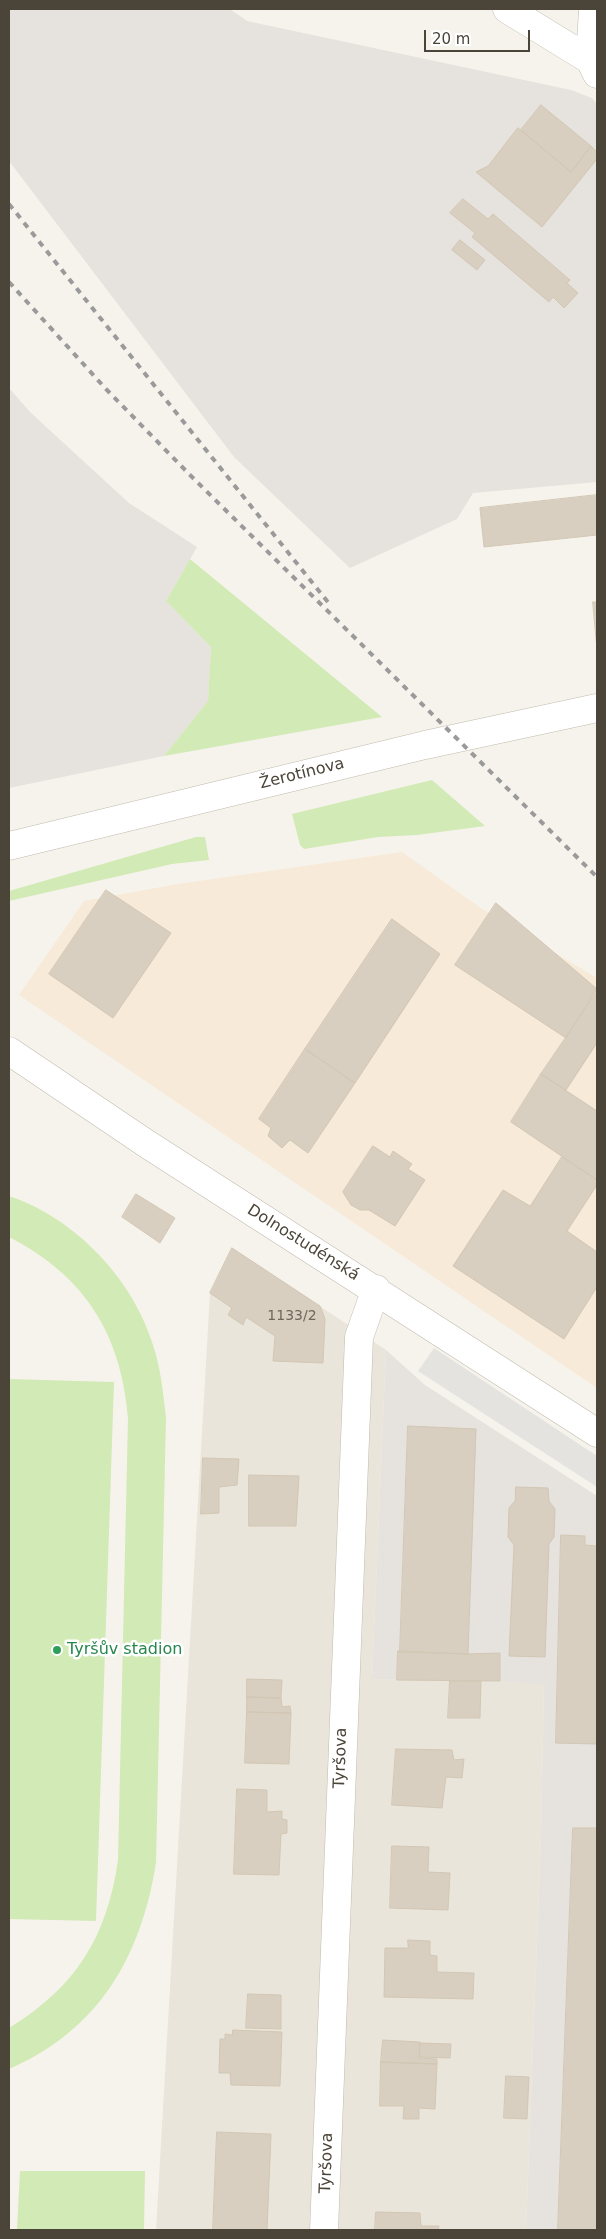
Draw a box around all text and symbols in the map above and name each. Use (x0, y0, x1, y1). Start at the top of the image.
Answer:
scale bar (426, 20, 532, 52)
text: 20 m (432, 30, 470, 48)
street label: Žerotínova (258, 754, 346, 794)
street label: Dolnostudénská (243, 1201, 363, 1285)
house number: 1133/2 (267, 1308, 317, 1324)
place label: Tyršův stadion (67, 1640, 182, 1660)
marker: Tyršův stadion (51, 1644, 63, 1656)
street label: Tyršova (330, 1727, 352, 1789)
street label: Tyršova (316, 2132, 338, 2194)

